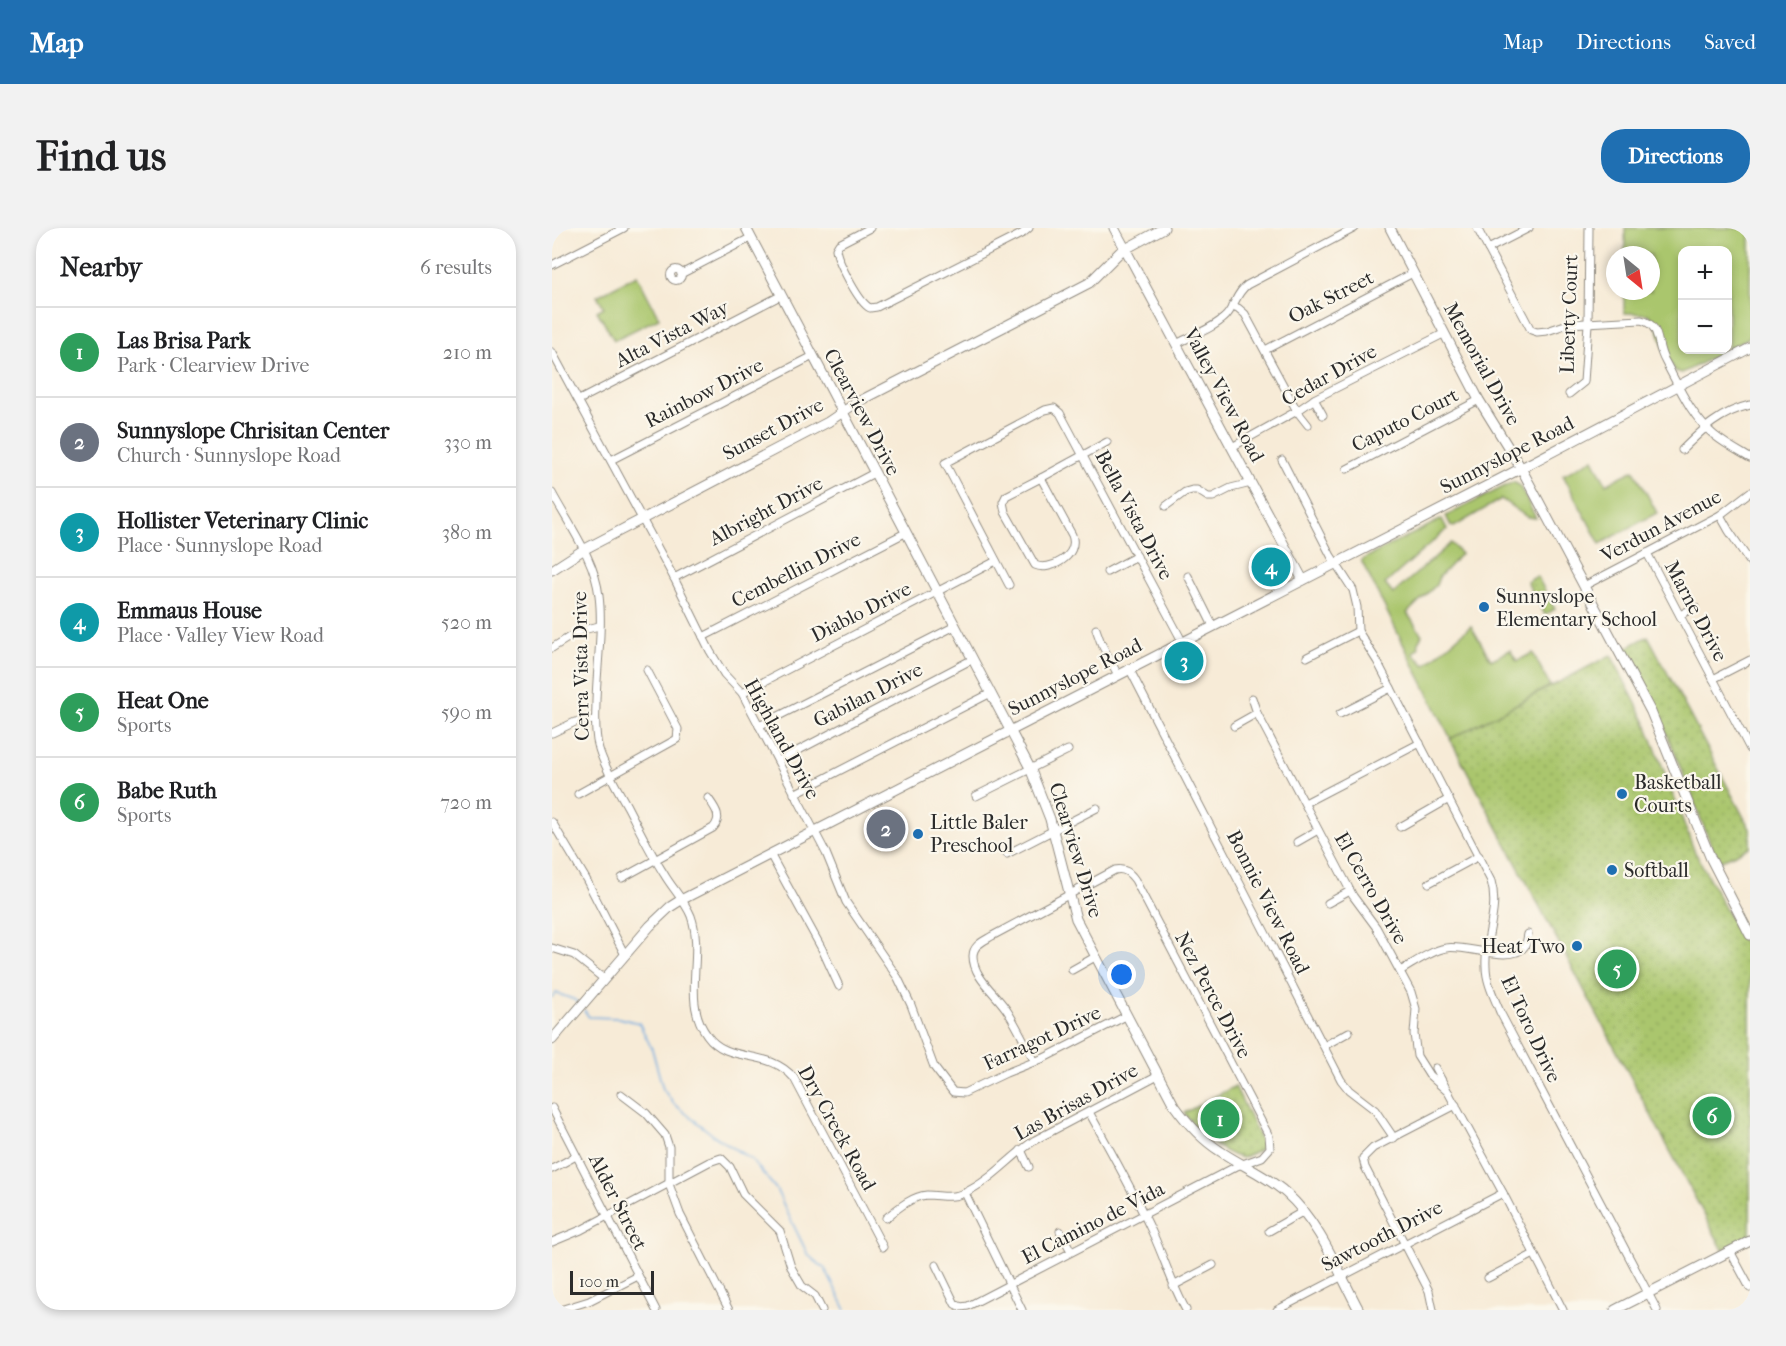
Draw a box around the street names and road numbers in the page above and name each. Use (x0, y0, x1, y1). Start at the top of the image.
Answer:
street label: Liberty Court (1555, 254, 1583, 374)
street label: Oak Street (1285, 266, 1377, 328)
street label: Alta Vista Way (611, 295, 734, 373)
street label: Memorial Drive (1439, 299, 1525, 430)
street label: Valley View Road (1178, 323, 1270, 467)
street label: Cedar Drive (1277, 339, 1381, 411)
street label: Clearview Drive (819, 345, 905, 479)
street label: Rainbow Drive (641, 353, 767, 433)
street label: Caputo Court (1348, 383, 1462, 457)
street label: Sunset Drive (719, 393, 827, 465)
street label: Sunnyslope Road (1436, 411, 1579, 499)
street label: Bella Vista Drive (1090, 446, 1178, 584)
street label: Albright Drive (704, 471, 827, 551)
street label: Verdun Avenue (1596, 485, 1725, 568)
street label: Cembellin Drive (728, 527, 865, 612)
street label: Marne Drive (1660, 557, 1732, 665)
street label: Diablo Drive (807, 577, 915, 647)
street label: Cerra Vista Drive (568, 591, 594, 741)
street label: Sunnyslope Road (1004, 633, 1147, 721)
street label: Gabilan Drive (810, 658, 926, 732)
street label: Highland Drive (739, 675, 825, 803)
street label: Clearview Drive (1045, 780, 1108, 920)
street label: Bonnie View Road (1222, 826, 1315, 979)
street label: El Cerro Drive (1330, 828, 1412, 948)
street label: Nez Perce Drive (1170, 928, 1256, 1062)
street label: El Toro Drive (1496, 972, 1566, 1086)
street label: Farragot Drive (980, 1001, 1105, 1075)
street label: Las Brisas Drive (1010, 1059, 1142, 1145)
street label: Dry Creek Road (793, 1062, 881, 1195)
street label: Alder Street (584, 1149, 652, 1254)
street label: El Camino de Vida (1018, 1177, 1169, 1269)
street label: Sawtooth Drive (1318, 1196, 1447, 1276)

